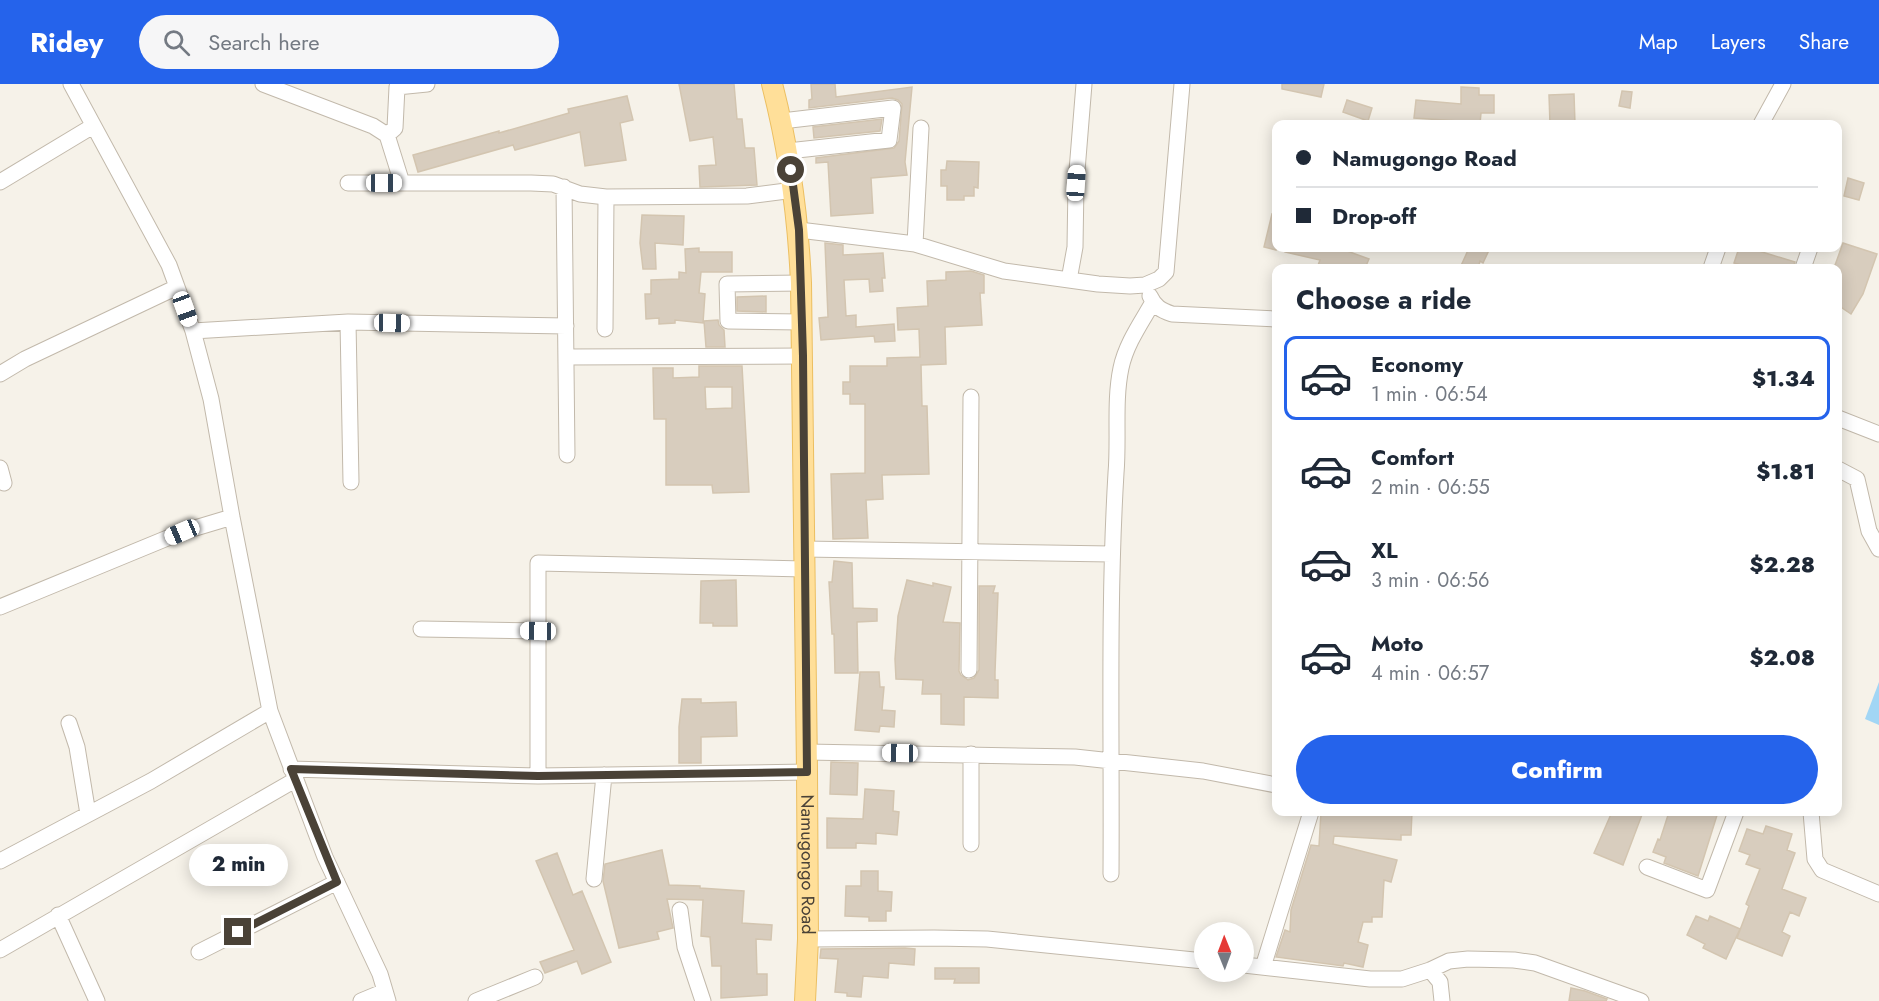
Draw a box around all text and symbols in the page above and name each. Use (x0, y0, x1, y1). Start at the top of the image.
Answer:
search box (139, 15, 559, 69)
text: Ridey (30, 22, 103, 63)
icon: search (160, 26, 193, 59)
text: Search here (208, 26, 320, 58)
text: Map (1639, 27, 1678, 57)
text: Layers (1711, 27, 1766, 57)
text: Share (1799, 27, 1849, 57)
text: Namugongo Road (1332, 142, 1517, 174)
route start (777, 156, 804, 183)
car (1066, 164, 1086, 202)
car (366, 174, 402, 192)
text: Drop-off (1332, 200, 1416, 232)
text: Choose a ride (1296, 280, 1471, 319)
car (170, 289, 200, 329)
car (374, 314, 410, 332)
text: Economy (1371, 348, 1463, 380)
icon: car (1299, 351, 1353, 405)
text: $1.34 (1752, 362, 1815, 394)
text: 1 min · 06:54 (1371, 380, 1488, 409)
text: Comfort (1371, 441, 1454, 473)
icon: car (1299, 444, 1353, 498)
text: $1.81 (1756, 455, 1815, 487)
text: 2 min · 06:55 (1371, 473, 1490, 502)
car (162, 517, 202, 547)
text: XL (1371, 534, 1398, 566)
icon: car (1299, 537, 1353, 591)
text: $2.28 (1749, 548, 1815, 580)
text: 3 min · 06:56 (1371, 566, 1490, 595)
car (520, 622, 556, 640)
text: Moto (1371, 627, 1424, 659)
icon: car (1299, 630, 1353, 684)
text: $2.08 (1750, 641, 1815, 673)
text: 4 min · 06:57 (1371, 659, 1489, 688)
button: Confirm (1296, 735, 1818, 804)
car (882, 744, 918, 762)
street label: Namugongo Road (794, 794, 821, 935)
callout: 2 min (188, 845, 288, 887)
text: 2 min (212, 850, 265, 879)
route end (224, 918, 251, 945)
north arrow (1194, 922, 1254, 982)
map controls (1194, 922, 1254, 982)

